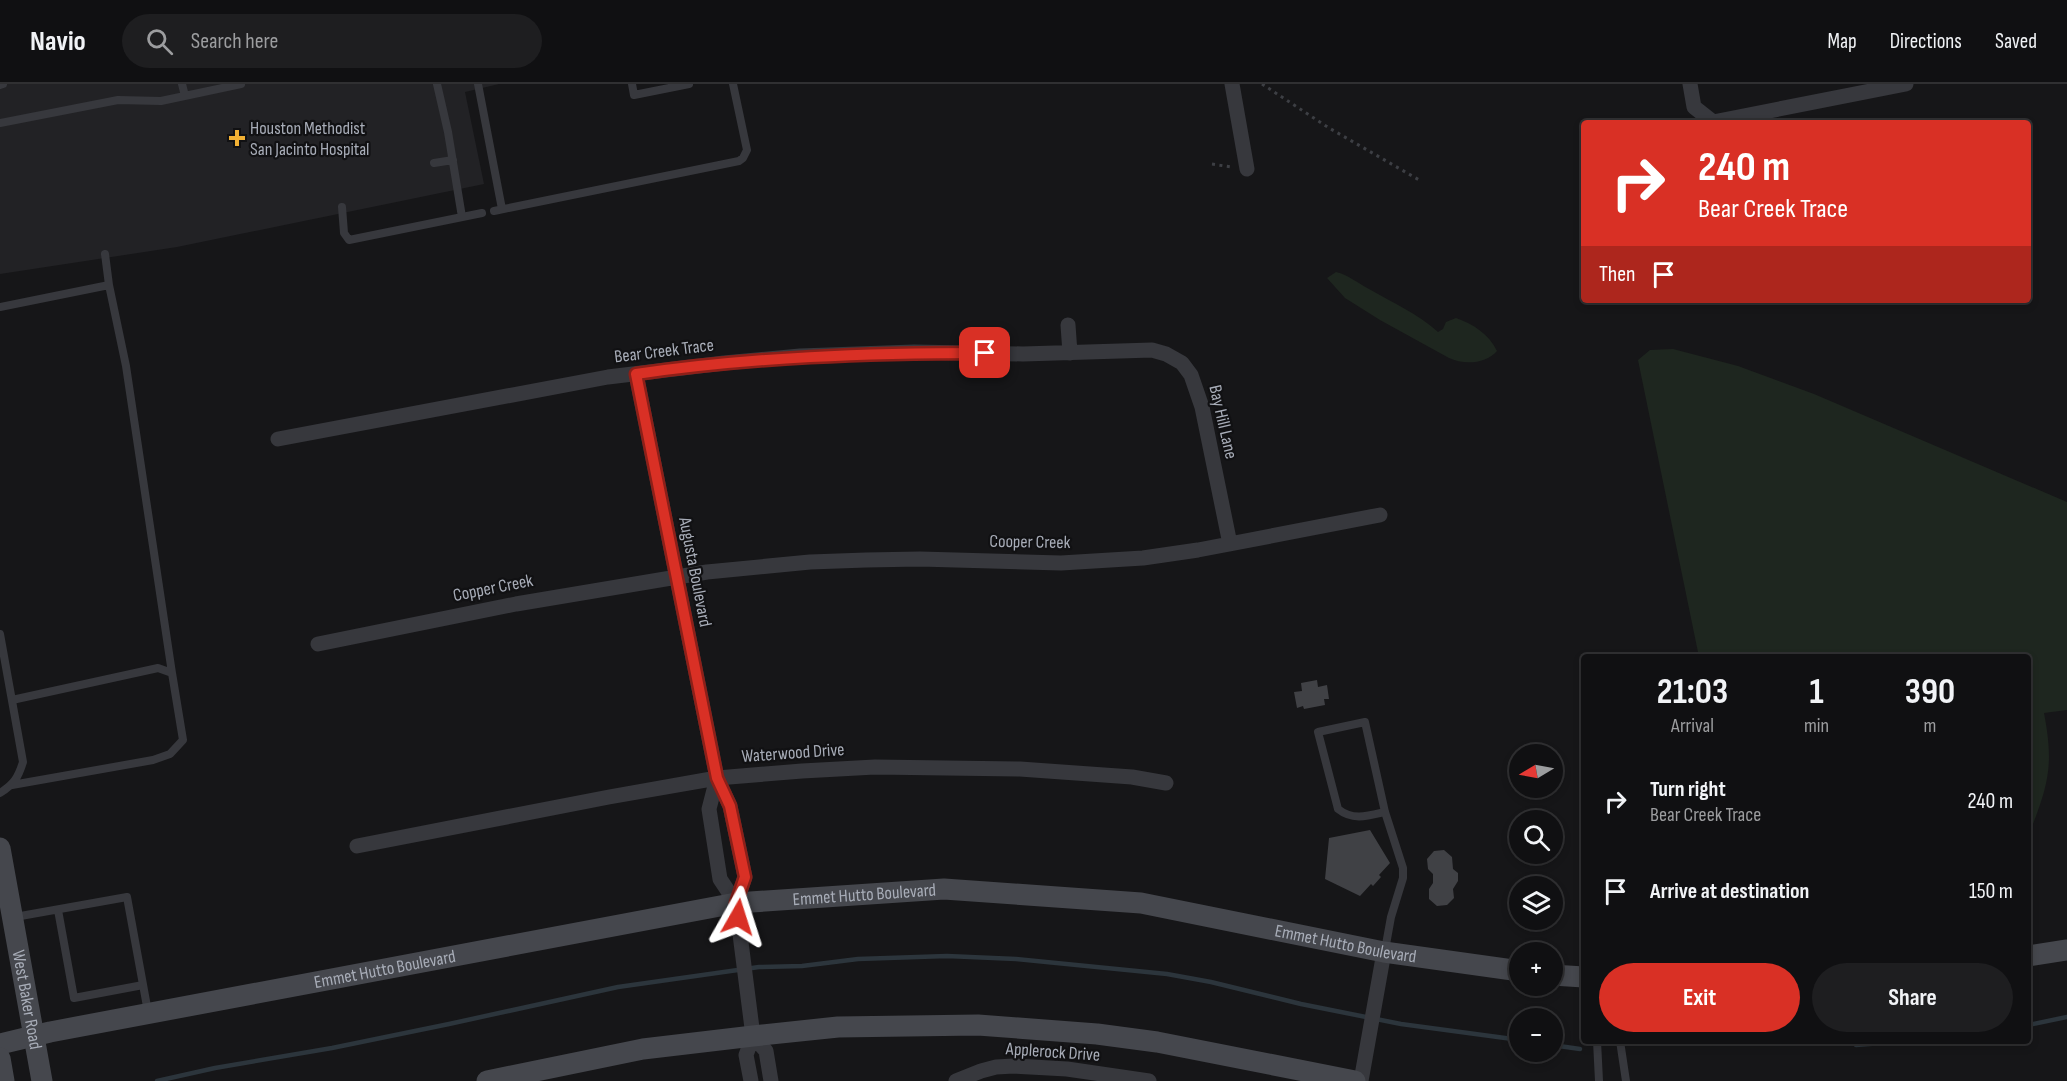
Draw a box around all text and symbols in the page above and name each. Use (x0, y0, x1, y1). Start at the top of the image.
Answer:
search box (122, 14, 542, 68)
text: Navio (30, 25, 86, 58)
icon: search (143, 25, 176, 58)
text: Search here (191, 28, 278, 55)
text: Map (1827, 29, 1857, 54)
text: Directions (1890, 29, 1962, 54)
text: Saved (1995, 29, 2037, 54)
place label: Houston Methodist San Jacinto Hospital (250, 118, 369, 160)
marker: Houston Methodist San Jacinto Hospital (228, 129, 246, 147)
text: 240 m (1698, 142, 1790, 193)
icon: right (1599, 144, 1677, 222)
text: Bear Creek Trace (1698, 193, 1848, 225)
icon: arrive (1647, 258, 1680, 291)
text: Then (1599, 261, 1635, 288)
pin (959, 327, 1010, 378)
street label: Bear Creek Trace (613, 334, 715, 368)
icon: arrive (968, 336, 1001, 369)
street label: Bay Hill Lane (1204, 383, 1242, 461)
street label: Augusta Boulevard (674, 515, 716, 629)
street label: Cooper Creek (989, 531, 1071, 553)
street label: Copper Creek (451, 570, 535, 606)
text: 21:03 (1657, 671, 1728, 714)
text: 1 (1809, 671, 1824, 714)
text: 390 (1905, 671, 1955, 714)
text: Arrival (1671, 714, 1714, 738)
text: min (1804, 714, 1829, 738)
text: m (1924, 714, 1936, 738)
street label: Waterwood Drive (741, 739, 845, 767)
north arrow (1509, 744, 1563, 798)
map controls (1509, 744, 1563, 1062)
text: Turn right (1650, 776, 1726, 803)
icon: right (1599, 785, 1632, 818)
text: 240 m (1967, 788, 2013, 815)
text: Bear Creek Trace (1650, 803, 1761, 827)
button: search (1509, 810, 1563, 864)
icon: arrive (1599, 875, 1632, 908)
button: layers (1509, 876, 1563, 930)
text: Arrive at destination (1650, 878, 1809, 905)
text: 150 m (1969, 878, 2013, 905)
street label: Emmet Hutto Boulevard (792, 879, 937, 910)
position arrow (706, 885, 770, 949)
street label: Emmet Hutto Boulevard (1273, 920, 1418, 967)
button: + (1509, 942, 1563, 996)
street label: Emmet Hutto Boulevard (312, 945, 457, 993)
street label: West Baker Road (8, 948, 47, 1051)
button: Exit (1599, 963, 1800, 1032)
button: Share (1812, 963, 2013, 1032)
button: − (1509, 1008, 1563, 1062)
street label: Applerock Drive (1004, 1038, 1101, 1066)

